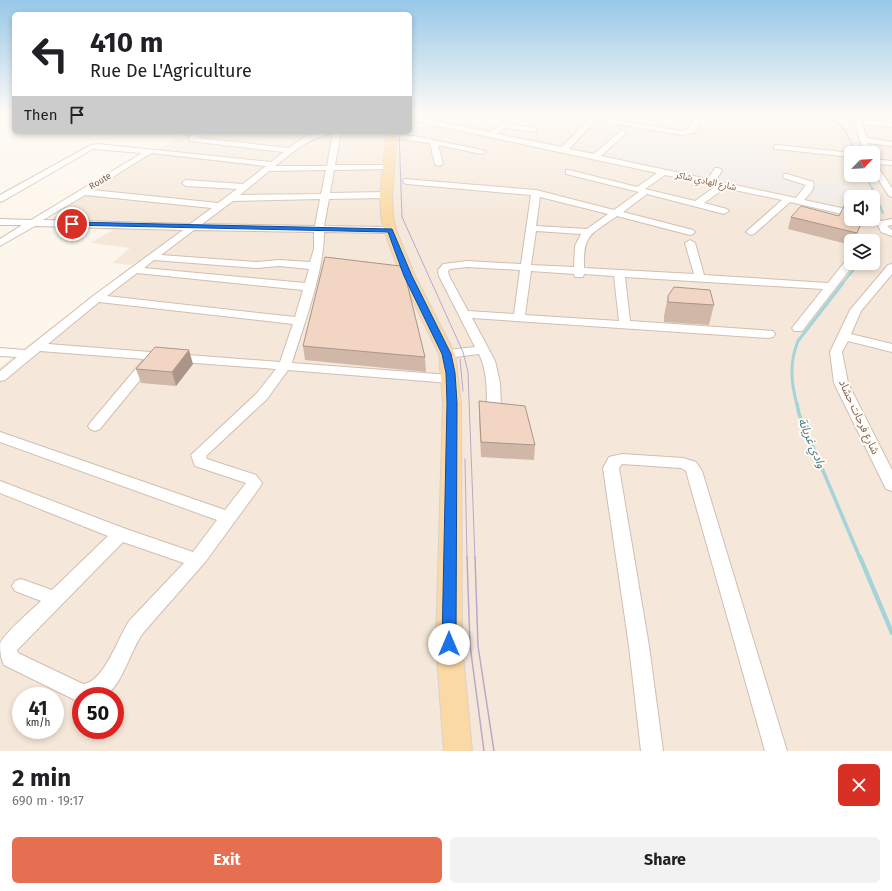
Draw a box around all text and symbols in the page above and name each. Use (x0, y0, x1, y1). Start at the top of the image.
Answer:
text: 410 m (90, 26, 163, 59)
icon: left (24, 28, 76, 80)
text: Rue De L'Agriculture (90, 60, 252, 82)
icon: arrive (66, 104, 88, 126)
text: Then (24, 106, 58, 124)
north arrow (844, 146, 880, 182)
map controls (844, 146, 880, 270)
street label: شارع الهادي شاكر (673, 169, 737, 194)
street label: Route (87, 171, 113, 191)
button: sound (844, 190, 880, 226)
pin (55, 207, 89, 241)
icon: arrive (61, 213, 83, 235)
button: layers (844, 234, 880, 270)
street label: شارع فرحات حشاد (835, 378, 882, 457)
water label: وادي غريانة (793, 416, 829, 472)
position arrow (428, 623, 470, 665)
speed limit sign: 50 (72, 687, 124, 739)
text: 41 (28, 696, 48, 720)
text: km/h (26, 717, 50, 729)
text: 2 min (12, 764, 71, 792)
button: close (838, 764, 880, 806)
text: 690 m · 19:17 (12, 793, 84, 808)
button: Exit (12, 837, 442, 883)
button: Share (450, 837, 880, 883)

